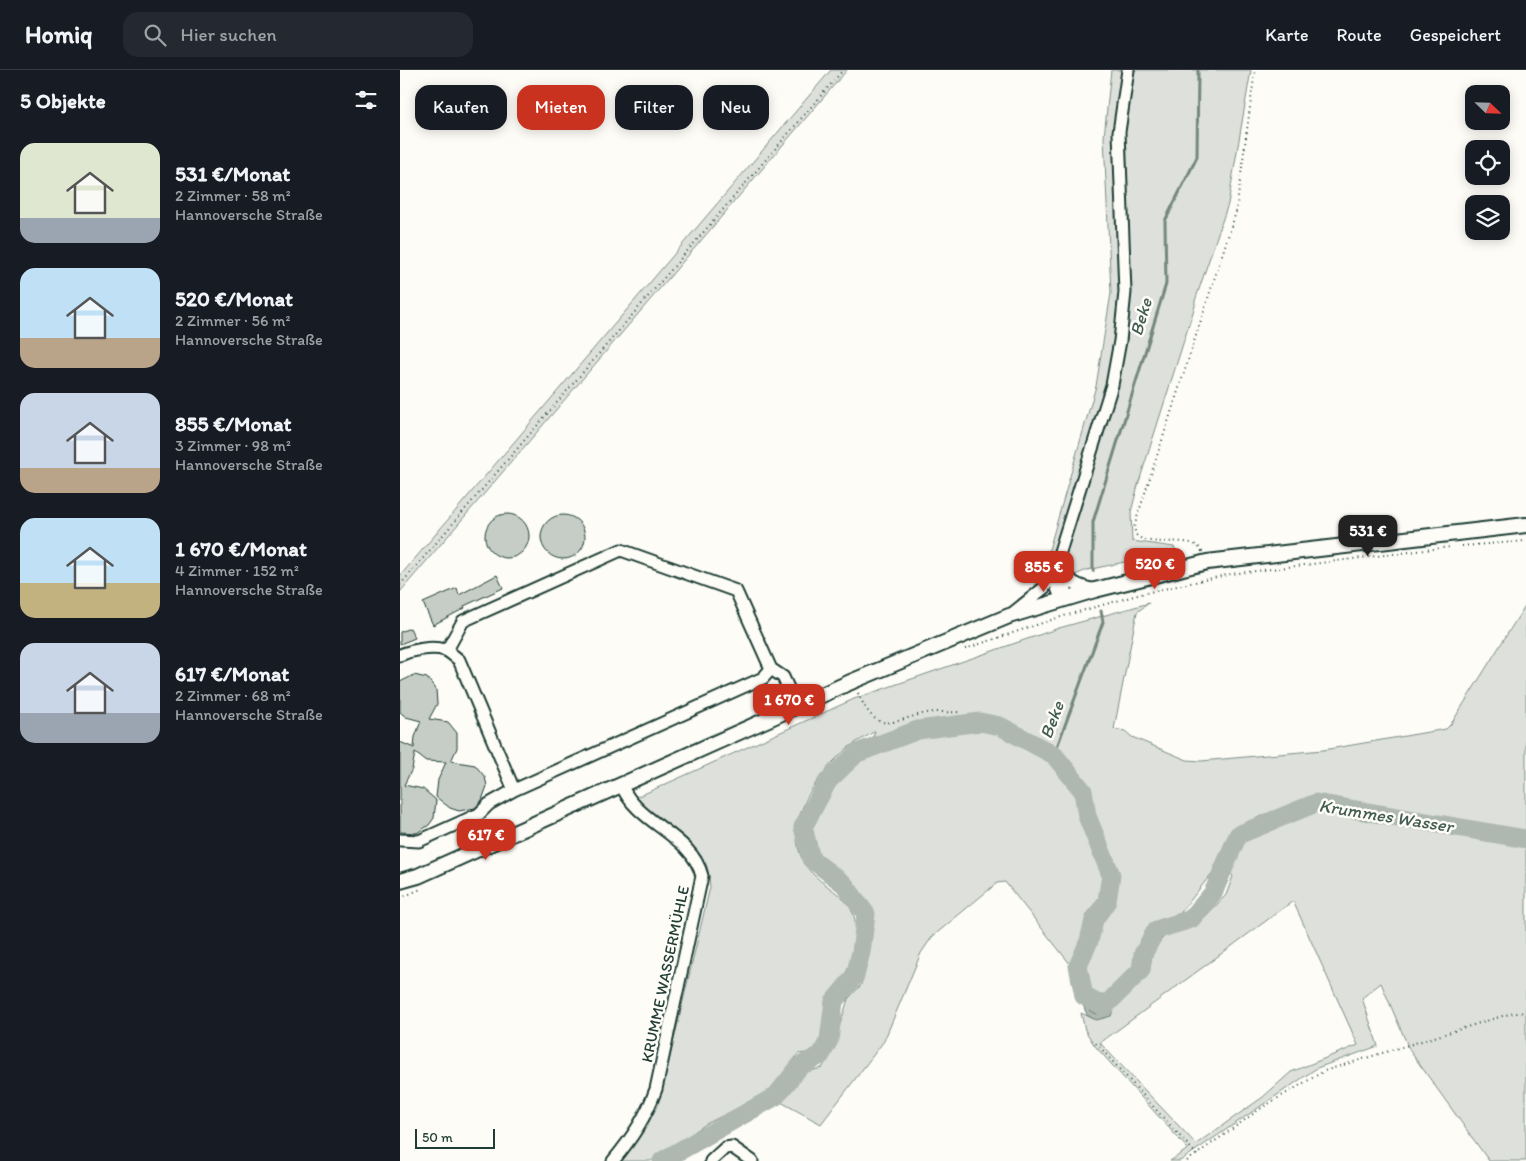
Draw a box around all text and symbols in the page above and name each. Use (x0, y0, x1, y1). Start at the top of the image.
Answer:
search box (123, 12, 473, 57)
text: Homiq (25, 20, 93, 49)
icon: search (141, 21, 169, 49)
text: Hier suchen (181, 23, 277, 46)
text: Karte (1265, 24, 1308, 46)
text: Route (1336, 24, 1382, 46)
text: Gespeichert (1410, 24, 1501, 46)
chip: Kaufen (415, 85, 507, 130)
chip: Mieten (517, 85, 605, 130)
chip: Filter (615, 85, 693, 130)
chip: Neu (703, 85, 769, 130)
north arrow (1465, 85, 1510, 130)
map controls (1465, 85, 1510, 240)
icon: filters (352, 86, 380, 114)
text: 5 Objekte (20, 88, 106, 113)
button: locate (1465, 140, 1510, 185)
text: 531 €/Monat (175, 161, 290, 186)
icon: home (60, 163, 120, 223)
text: 2 Zimmer · 58 m² (175, 186, 291, 205)
button: layers (1465, 195, 1510, 240)
text: Hannoversche Straße (175, 205, 323, 224)
text: 520 €/Monat (175, 286, 293, 311)
icon: home (60, 288, 120, 348)
water label: Beke (1125, 294, 1158, 338)
text: 2 Zimmer · 56 m² (175, 311, 290, 330)
text: Hannoversche Straße (175, 330, 323, 349)
text: 855 €/Monat (175, 411, 291, 436)
icon: home (60, 413, 120, 473)
text: 3 Zimmer · 98 m² (175, 436, 291, 455)
text: Hannoversche Straße (175, 455, 323, 474)
pin: 531 € (1333, 514, 1403, 557)
text: 531 € (1349, 521, 1387, 540)
text: 1 670 €/Monat (175, 536, 307, 561)
icon: home (60, 538, 120, 598)
pin: 520 € (1120, 548, 1190, 590)
pin: 855 € (1009, 550, 1079, 593)
text: 520 € (1135, 554, 1175, 573)
text: 855 € (1025, 557, 1063, 576)
text: 4 Zimmer · 152 m² (175, 561, 299, 580)
text: Hannoversche Straße (175, 580, 323, 599)
text: 617 €/Monat (175, 661, 289, 686)
icon: home (60, 663, 120, 723)
pin: 1 670 € (743, 684, 835, 726)
text: 2 Zimmer · 68 m² (175, 686, 291, 705)
text: 1 670 € (764, 690, 814, 709)
water label: Beke (1035, 697, 1070, 742)
text: Hannoversche Straße (175, 705, 323, 724)
water label: Krummes Wasser (1317, 795, 1456, 838)
pin: 617 € (451, 818, 521, 861)
text: 617 € (468, 825, 504, 844)
street label: KRUMME WASSERMÜHLE (637, 884, 693, 1064)
scale bar (415, 1126, 495, 1149)
text: 50 m (422, 1129, 453, 1146)

